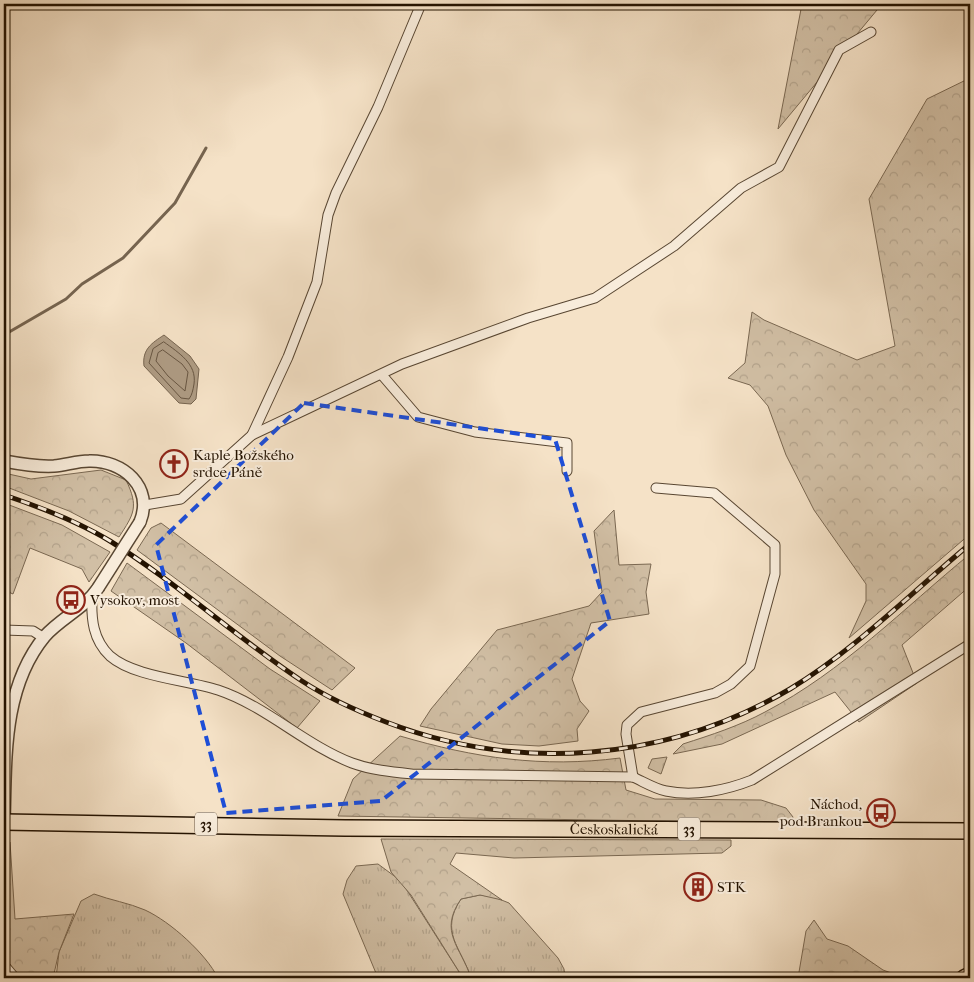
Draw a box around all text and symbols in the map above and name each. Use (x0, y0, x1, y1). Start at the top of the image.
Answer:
place label: Kaple Božského srdce Páně (193, 446, 294, 481)
church icon: Kaple Božského srdce Páně (159, 449, 189, 479)
bus stop icon: Vysokov, most (56, 585, 86, 615)
place label: Vysokov, most (89, 591, 180, 609)
place label: Náchod, pod Brankou (779, 795, 862, 830)
bus stop icon: Náchod, pod Brankou (866, 798, 896, 828)
road number: 33 (195, 812, 217, 836)
road number: 33 (678, 818, 700, 841)
street label: Českoskalická (570, 820, 659, 839)
building icon: STK (683, 872, 713, 902)
place label: STK (717, 878, 747, 896)

